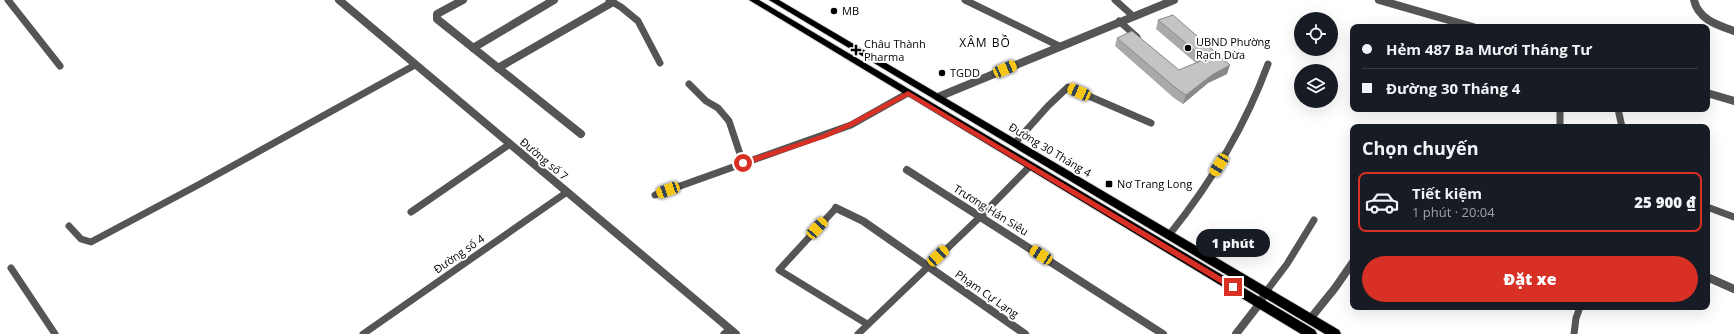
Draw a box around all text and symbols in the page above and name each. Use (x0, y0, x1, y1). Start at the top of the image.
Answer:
place label: MB (842, 3, 859, 18)
marker: MB (829, 6, 839, 16)
map controls (1294, 12, 1338, 108)
button: locate (1294, 12, 1338, 56)
district label: XÂM BỒ (959, 34, 1011, 51)
place label: UBND Phường Rạch Dừa (1196, 34, 1270, 62)
place label: Châu Thành Pharma (864, 36, 926, 64)
text: Hẻm 487 Ba Mươi Tháng Tư (1386, 39, 1592, 59)
marker: UBND Phường Rạch Dừa (1183, 43, 1193, 53)
marker: Châu Thành Pharma (851, 45, 861, 55)
car (992, 59, 1018, 79)
button: layers (1294, 64, 1338, 108)
place label: TGDD (950, 65, 980, 80)
marker: TGDD (937, 68, 947, 78)
text: Đường 30 Tháng 4 (1386, 78, 1520, 98)
car (1066, 82, 1092, 102)
street label: Đường 30 Tháng 4 (1006, 119, 1095, 181)
street label: Đường số 7 (517, 134, 572, 183)
text: Chọn chuyến (1362, 136, 1479, 160)
car (1208, 152, 1230, 178)
route start (734, 154, 752, 172)
place label: Nơ Trang Long (1117, 176, 1192, 191)
marker: Nơ Trang Long (1104, 179, 1114, 189)
car (655, 180, 681, 200)
street label: Trương Hán Siêu (951, 181, 1032, 239)
text: Tiết kiệm (1412, 183, 1482, 203)
icon: car (1364, 184, 1400, 220)
text: 25 900 ₫ (1634, 192, 1696, 212)
text: 1 phút · 20:04 (1412, 203, 1495, 221)
car (805, 215, 829, 241)
callout: 1 phút (1196, 229, 1270, 257)
street label: Đường số 4 (430, 230, 488, 277)
text: 1 phút (1212, 234, 1254, 252)
car (925, 243, 951, 269)
car (1028, 243, 1054, 267)
button: Đặt xe (1362, 256, 1698, 302)
street label: Phạm Cự Lạng (953, 266, 1022, 321)
route end (1224, 278, 1242, 296)

